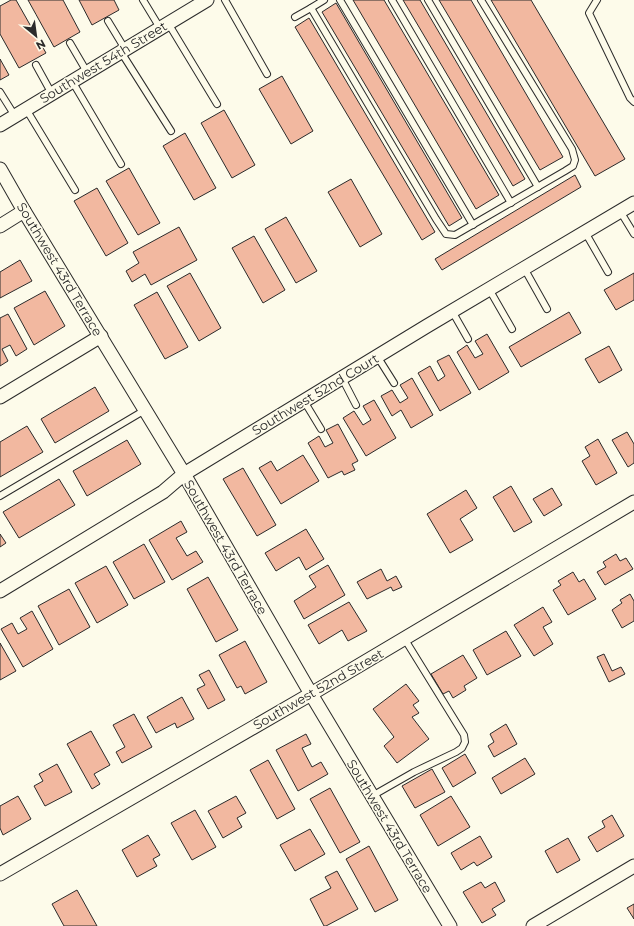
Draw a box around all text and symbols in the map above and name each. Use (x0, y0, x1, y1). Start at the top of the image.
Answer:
north arrow (16, 16, 56, 56)
street label: Southwest 54th Street (36, 18, 170, 106)
text: N (34, 36, 48, 53)
street label: Southwest 43rd Terrace (14, 199, 106, 339)
street label: Southwest 52nd Court (249, 350, 381, 438)
street label: Southwest 43rd Terrace (181, 477, 271, 617)
street label: Southwest 52nd Street (250, 645, 386, 733)
street label: Southwest 43rd Terrace (344, 756, 436, 896)

